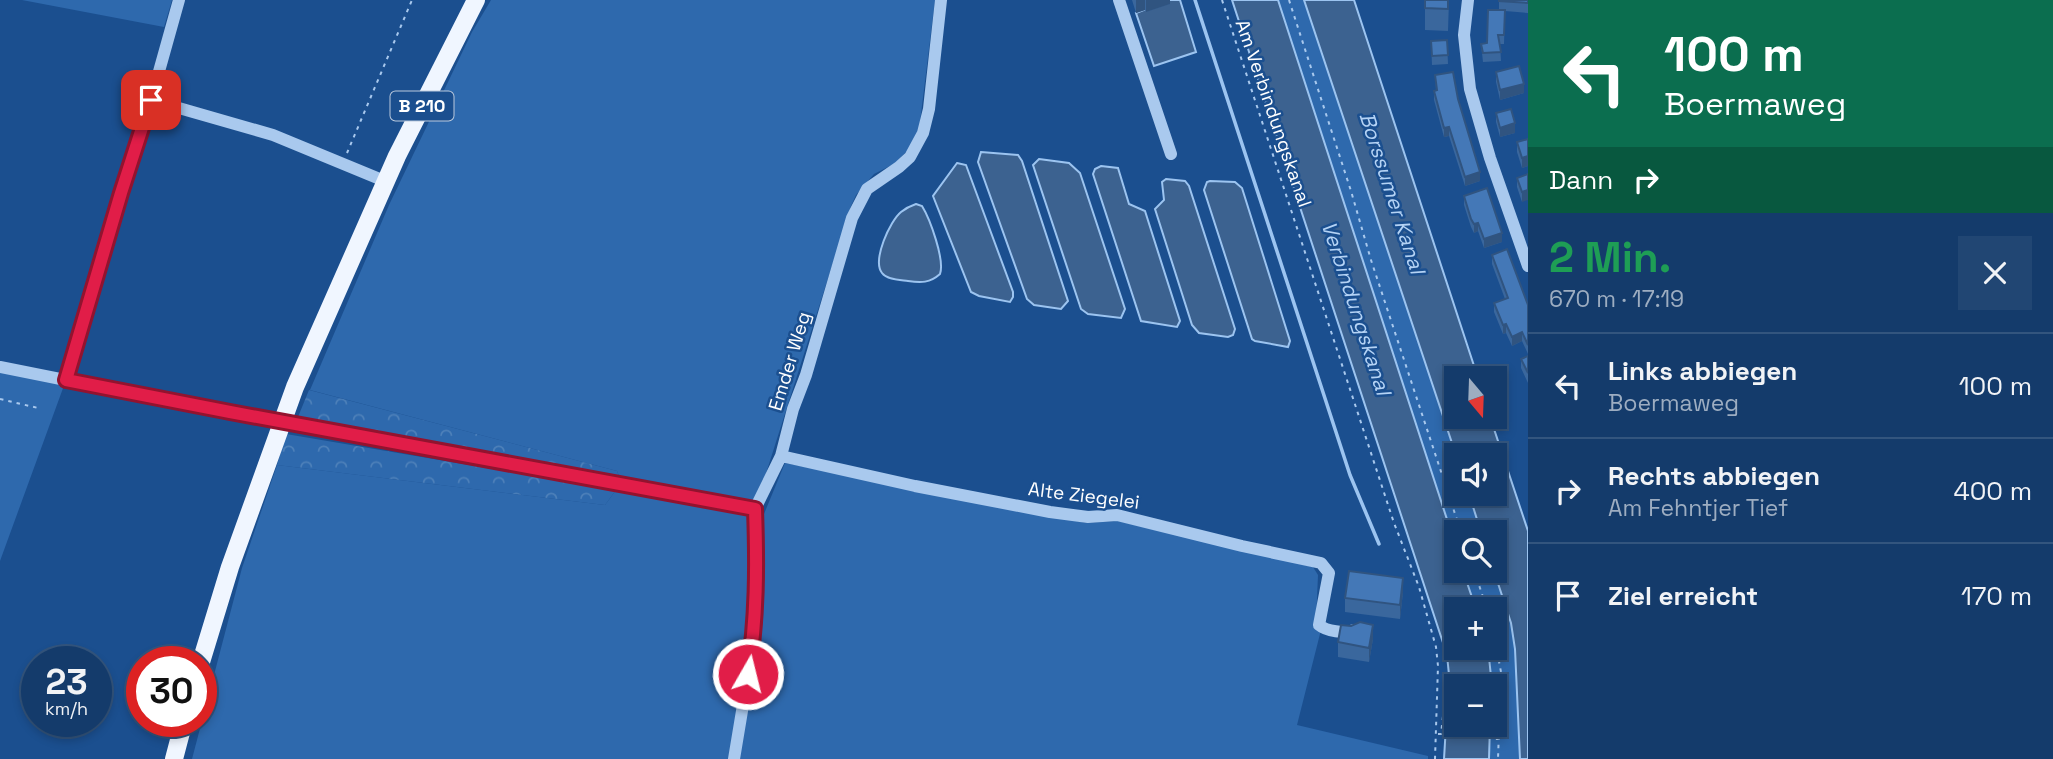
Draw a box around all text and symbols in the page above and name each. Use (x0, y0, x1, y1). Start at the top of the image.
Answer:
street label: Am Verbindungskanal (1230, 16, 1317, 210)
text: 100 m (1664, 23, 1804, 85)
icon: left (1549, 28, 1640, 119)
pin (121, 70, 181, 130)
icon: arrive (132, 81, 170, 119)
text: Boermaweg (1664, 84, 1846, 124)
road number: B 210 (390, 92, 453, 120)
water label: Borssumer Kanal (1354, 109, 1432, 280)
icon: right (1627, 161, 1665, 199)
text: Dann (1549, 163, 1613, 197)
water label: Verbindungskanal (1316, 218, 1398, 401)
text: 2 Min. (1549, 231, 1671, 284)
button: close (1958, 236, 2032, 310)
text: 670 m · 17:19 (1549, 284, 1684, 314)
street label: Emder Weg (763, 309, 816, 414)
text: Links abbiegen (1608, 354, 1797, 388)
north arrow (1444, 366, 1507, 429)
map controls (1444, 366, 1507, 737)
icon: left (1549, 367, 1587, 405)
text: 100 m (1959, 369, 2032, 403)
text: Boermaweg (1608, 388, 1739, 418)
button: sound (1444, 443, 1507, 506)
text: Rechts abbiegen (1608, 459, 1820, 493)
icon: right (1549, 472, 1587, 510)
text: 400 m (1953, 474, 2032, 508)
street label: Alte Ziegelei (1027, 476, 1141, 515)
text: Am Fehntjer Tief (1608, 493, 1788, 523)
button: search (1444, 520, 1507, 583)
icon: arrive (1549, 577, 1587, 615)
text: Ziel erreicht (1608, 579, 1758, 613)
text: 170 m (1961, 579, 2032, 613)
button: + (1444, 597, 1507, 660)
position arrow (711, 637, 785, 711)
speed limit sign: 30 (126, 646, 217, 737)
text: 23 (45, 660, 88, 704)
button: − (1444, 674, 1507, 737)
text: km/h (45, 697, 88, 720)

